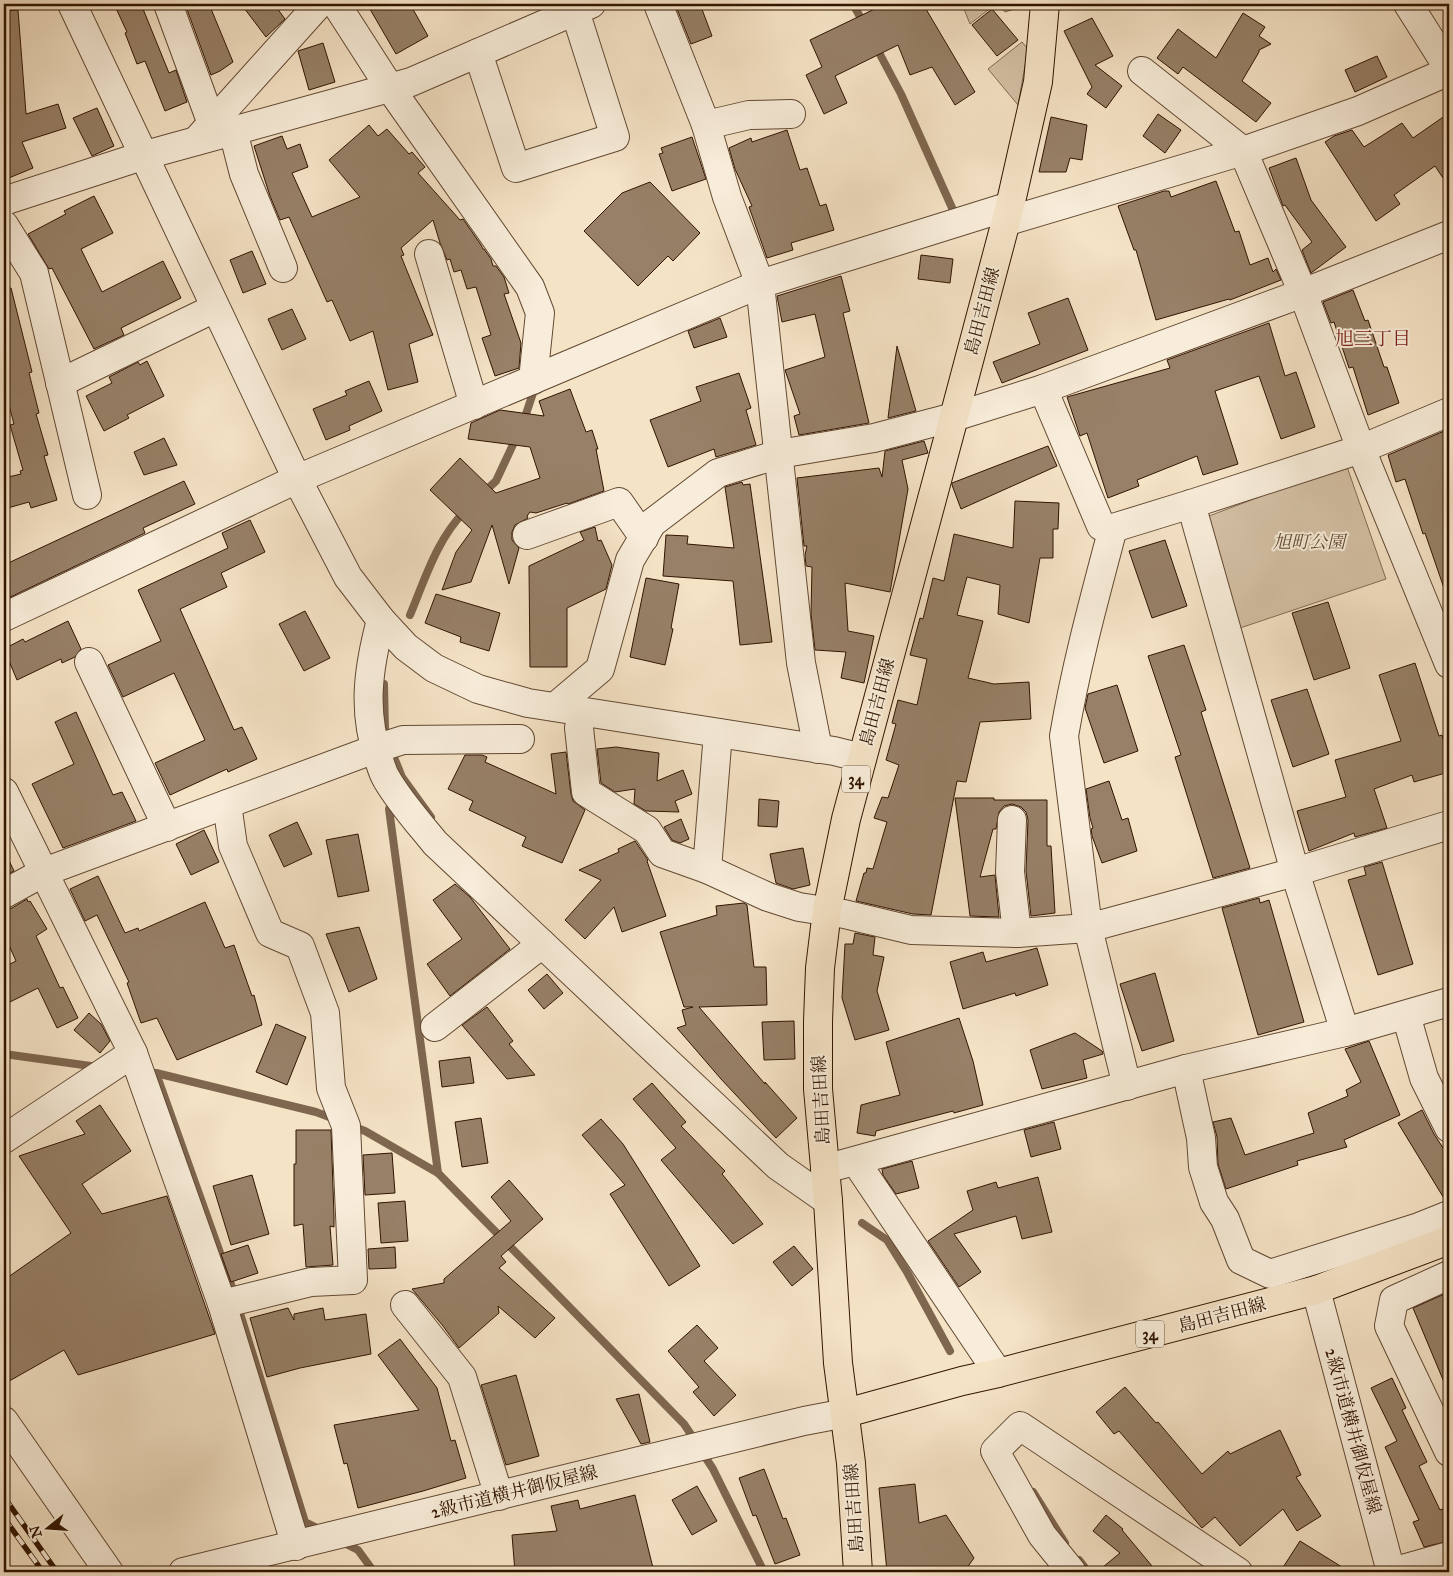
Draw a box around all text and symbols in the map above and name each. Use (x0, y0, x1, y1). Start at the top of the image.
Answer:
street label: 島田吉田線 (960, 265, 1004, 357)
district label: 旭三丁目 (1335, 327, 1411, 350)
park label: 旭町公園 (1273, 531, 1348, 553)
street label: 島田吉田線 (855, 656, 899, 748)
road number: 34 (842, 766, 870, 792)
street label: 島田吉田線 (808, 1054, 834, 1146)
street label: 島田吉田線 (1176, 1293, 1268, 1337)
road number: 34 (1136, 1320, 1164, 1348)
street label: 2級市道横井御仮屋線 (1320, 1346, 1386, 1516)
street label: 2級市道横井御仮屋線 (428, 1461, 600, 1523)
street label: 島田吉田線 (840, 1462, 868, 1554)
north arrow (22, 1504, 72, 1554)
text: N (26, 1523, 46, 1540)

